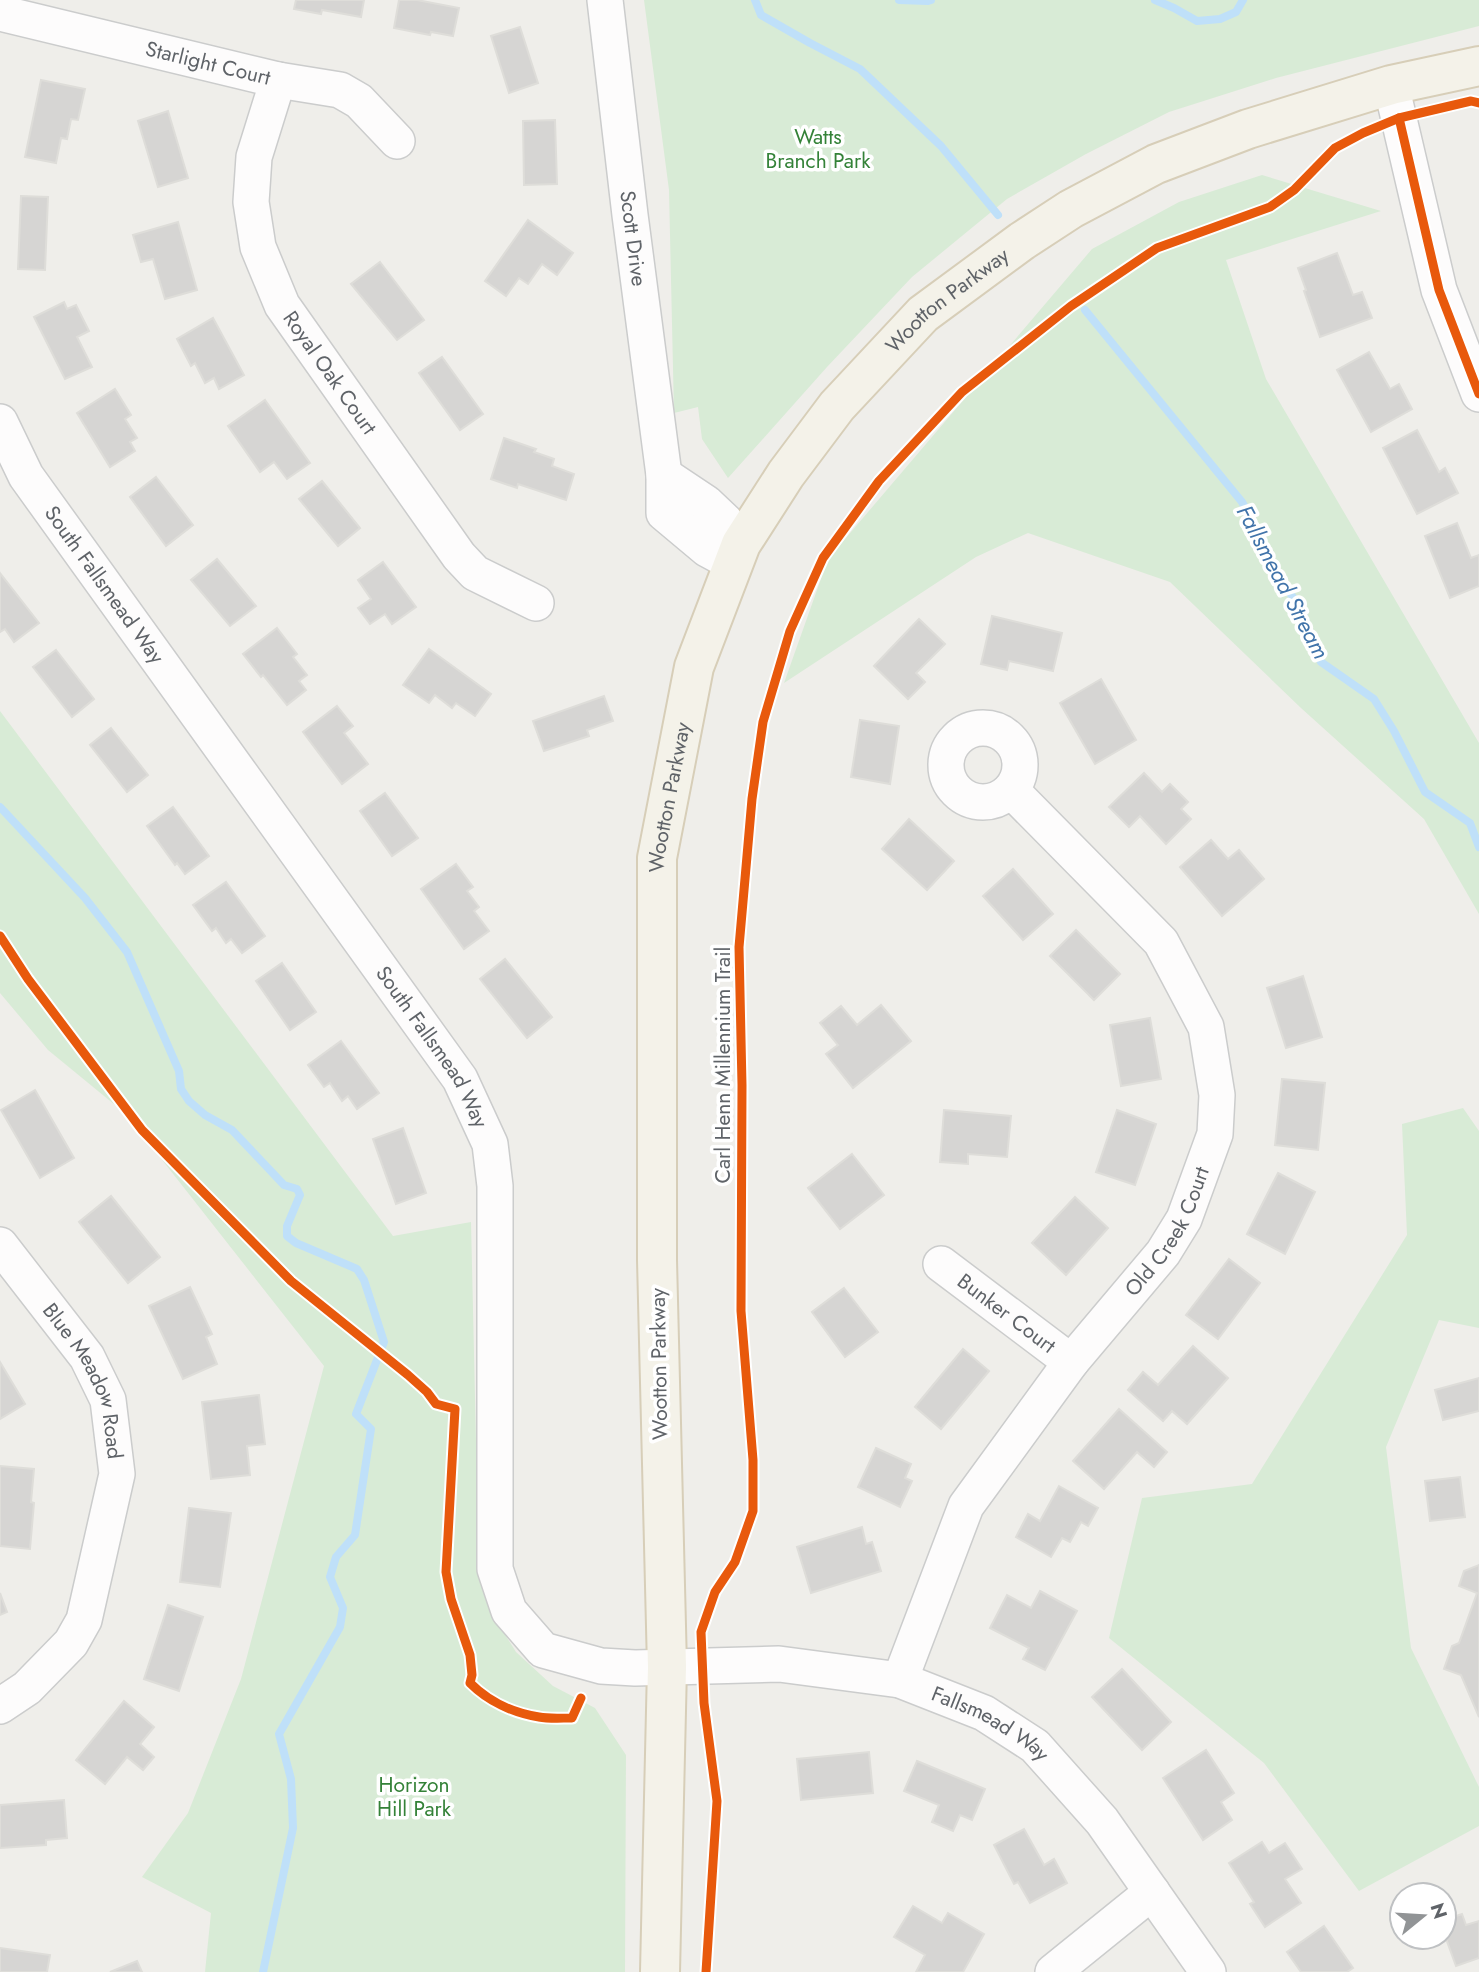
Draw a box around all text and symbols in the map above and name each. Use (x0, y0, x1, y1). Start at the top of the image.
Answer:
street label: Starlight Court (142, 34, 274, 93)
park label: Watts Branch Park (766, 122, 871, 176)
street label: Scott Drive (612, 189, 654, 288)
street label: Wootton Parkway (879, 240, 1016, 360)
street label: Royal Oak Court (276, 305, 384, 441)
water label: Fallsmead Stream (1228, 499, 1338, 665)
street label: South Fallsmead Way (37, 500, 172, 671)
street label: Wootton Parkway (642, 719, 698, 872)
street label: Carl Henn Millennium Trail (708, 947, 738, 1183)
street label: South Fallsmead Way (368, 960, 496, 1133)
street label: Old Creek Court (1118, 1162, 1217, 1303)
street label: Bunker Court (951, 1266, 1062, 1360)
street label: Wootton Parkway (643, 1287, 675, 1440)
street label: Blue Meadow Road (35, 1297, 130, 1461)
street label: Fallsmead Way (927, 1679, 1057, 1768)
park label: Horizon Hill Park (377, 1770, 452, 1824)
north arrow (1388, 1881, 1458, 1951)
text: N (1424, 1900, 1454, 1922)

